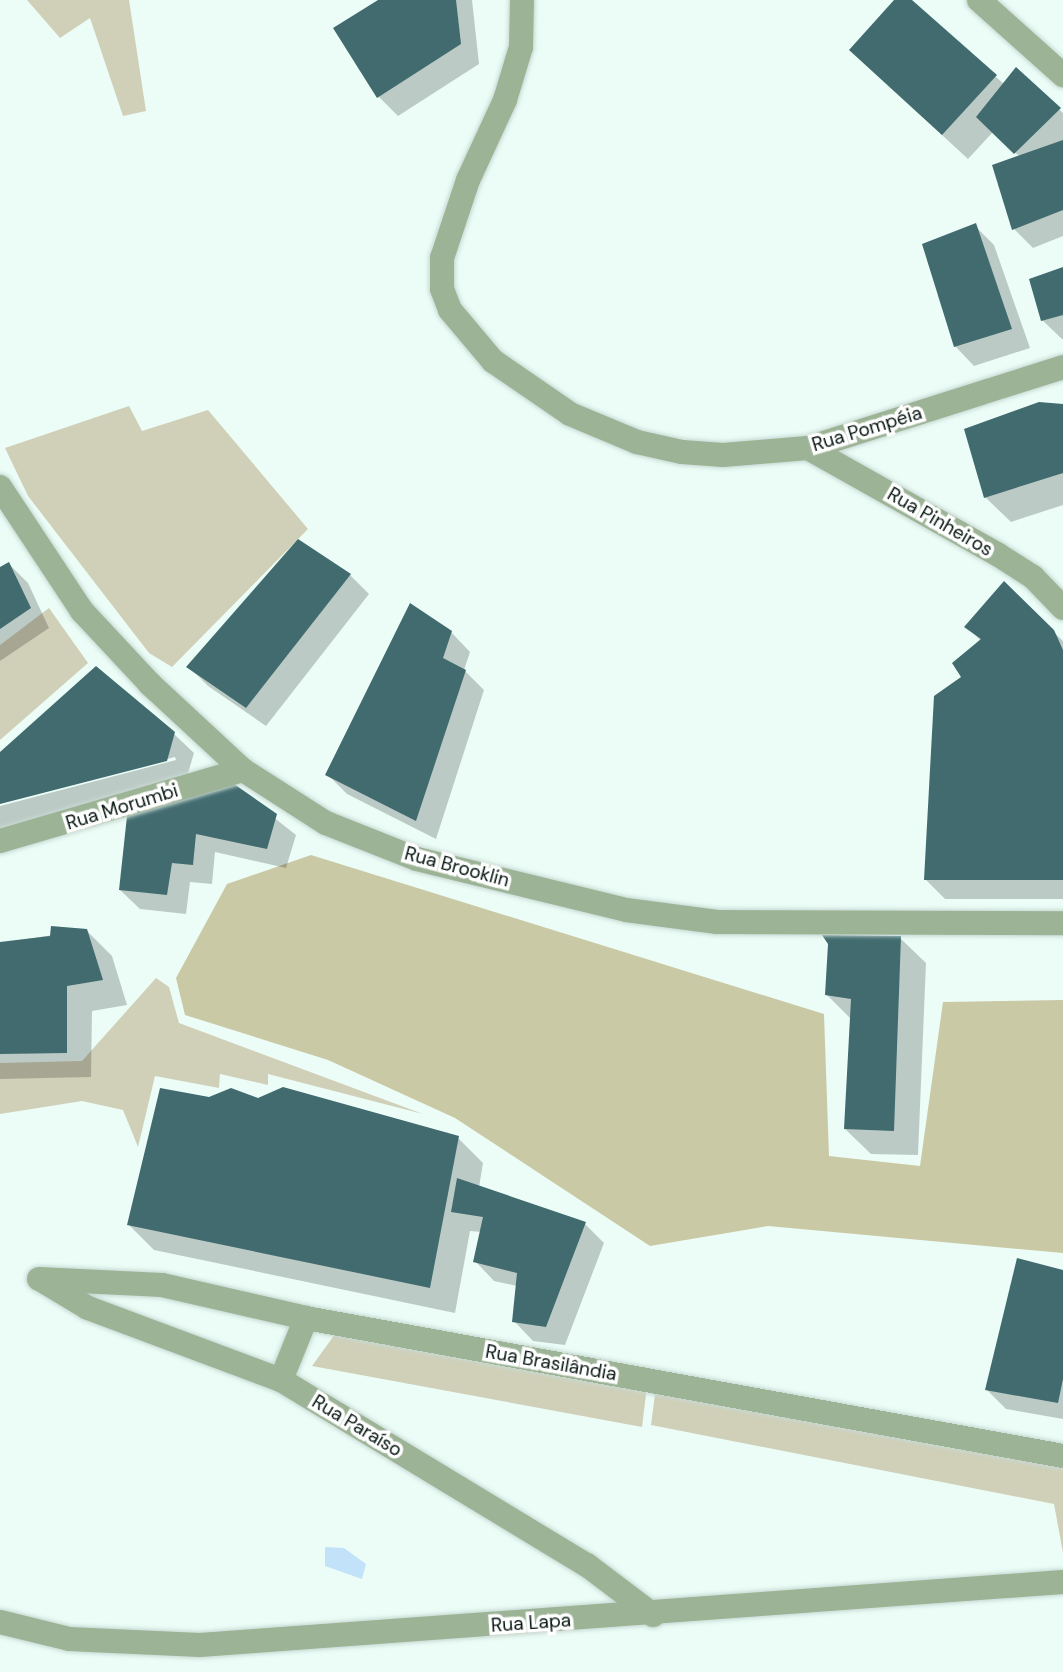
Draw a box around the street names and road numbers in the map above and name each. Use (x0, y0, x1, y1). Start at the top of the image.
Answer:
street label: Rua Pompéia (809, 401, 925, 457)
street label: Rua Pinheiros (883, 483, 997, 561)
street label: Rua Morumbi (63, 779, 181, 835)
street label: Rua Brooklin (402, 842, 512, 892)
street label: Rua Brasilândia (484, 1340, 618, 1386)
street label: Rua Paraíso (308, 1390, 406, 1462)
street label: Rua Lapa (490, 1609, 572, 1637)

